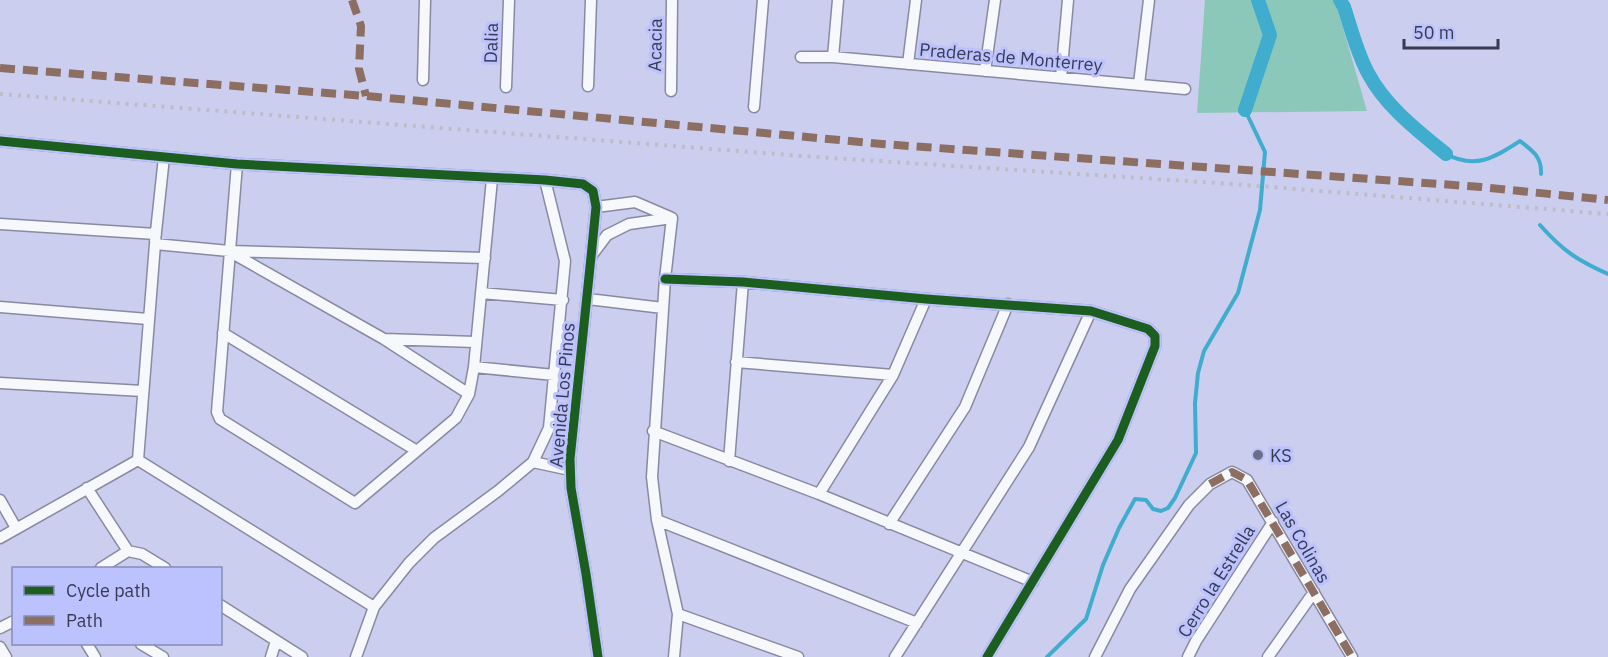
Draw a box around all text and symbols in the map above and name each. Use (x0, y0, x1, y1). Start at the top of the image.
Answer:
scale bar (1404, 12, 1498, 50)
street label: Acacia (643, 18, 667, 72)
text: 50 m (1413, 21, 1455, 44)
street label: Dalia (479, 22, 503, 64)
street label: Praderas de Monterrey (918, 38, 1104, 76)
street label: Avenida Los Pinos (544, 322, 580, 468)
place label: KS (1270, 444, 1292, 467)
marker: KS (1251, 448, 1265, 462)
street label: Las Colinas (1270, 497, 1336, 587)
street label: Cerro la Estrella (1172, 520, 1260, 642)
legend (12, 567, 222, 645)
text: Cycle path (66, 579, 151, 602)
text: Path (66, 609, 103, 632)

